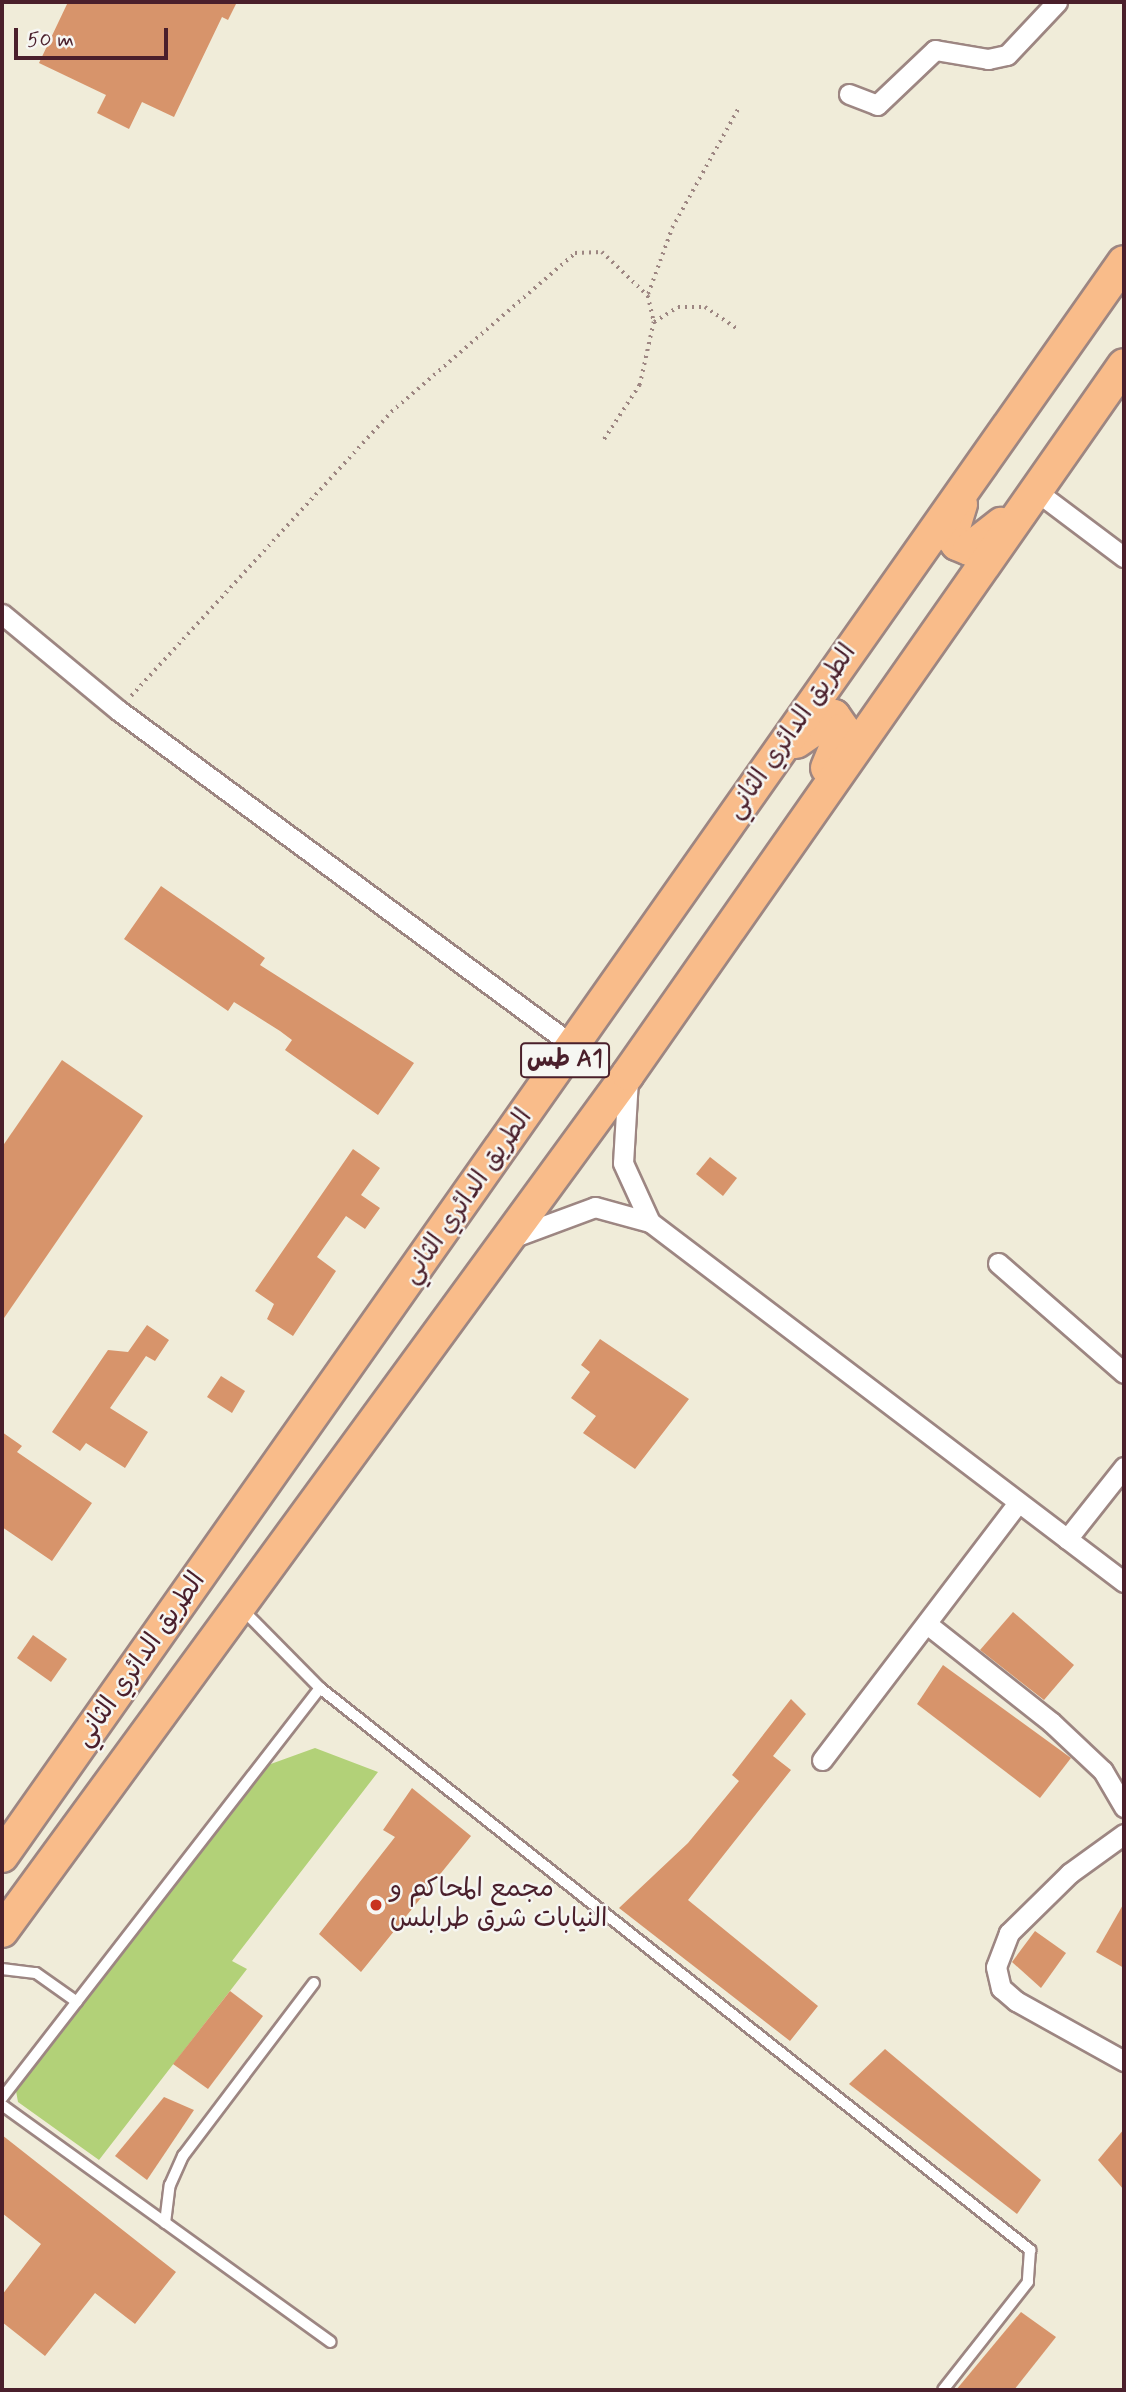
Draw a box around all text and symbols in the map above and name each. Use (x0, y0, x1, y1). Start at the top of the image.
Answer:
scale bar (18, 14, 172, 58)
text: 50 m (27, 26, 74, 54)
street label: الطريق الدائري الثاني (720, 639, 864, 825)
road number: طس A1 (520, 1040, 610, 1080)
street label: الطريق الدائري الثاني (396, 1104, 540, 1290)
street label: الطريق الدائري الثاني (69, 1567, 213, 1753)
place label: مجمع المحاكم و النيابات شرق طرابلس (390, 1874, 607, 1936)
marker: مجمع المحاكم و النيابات شرق طرابلس (368, 1897, 384, 1913)

